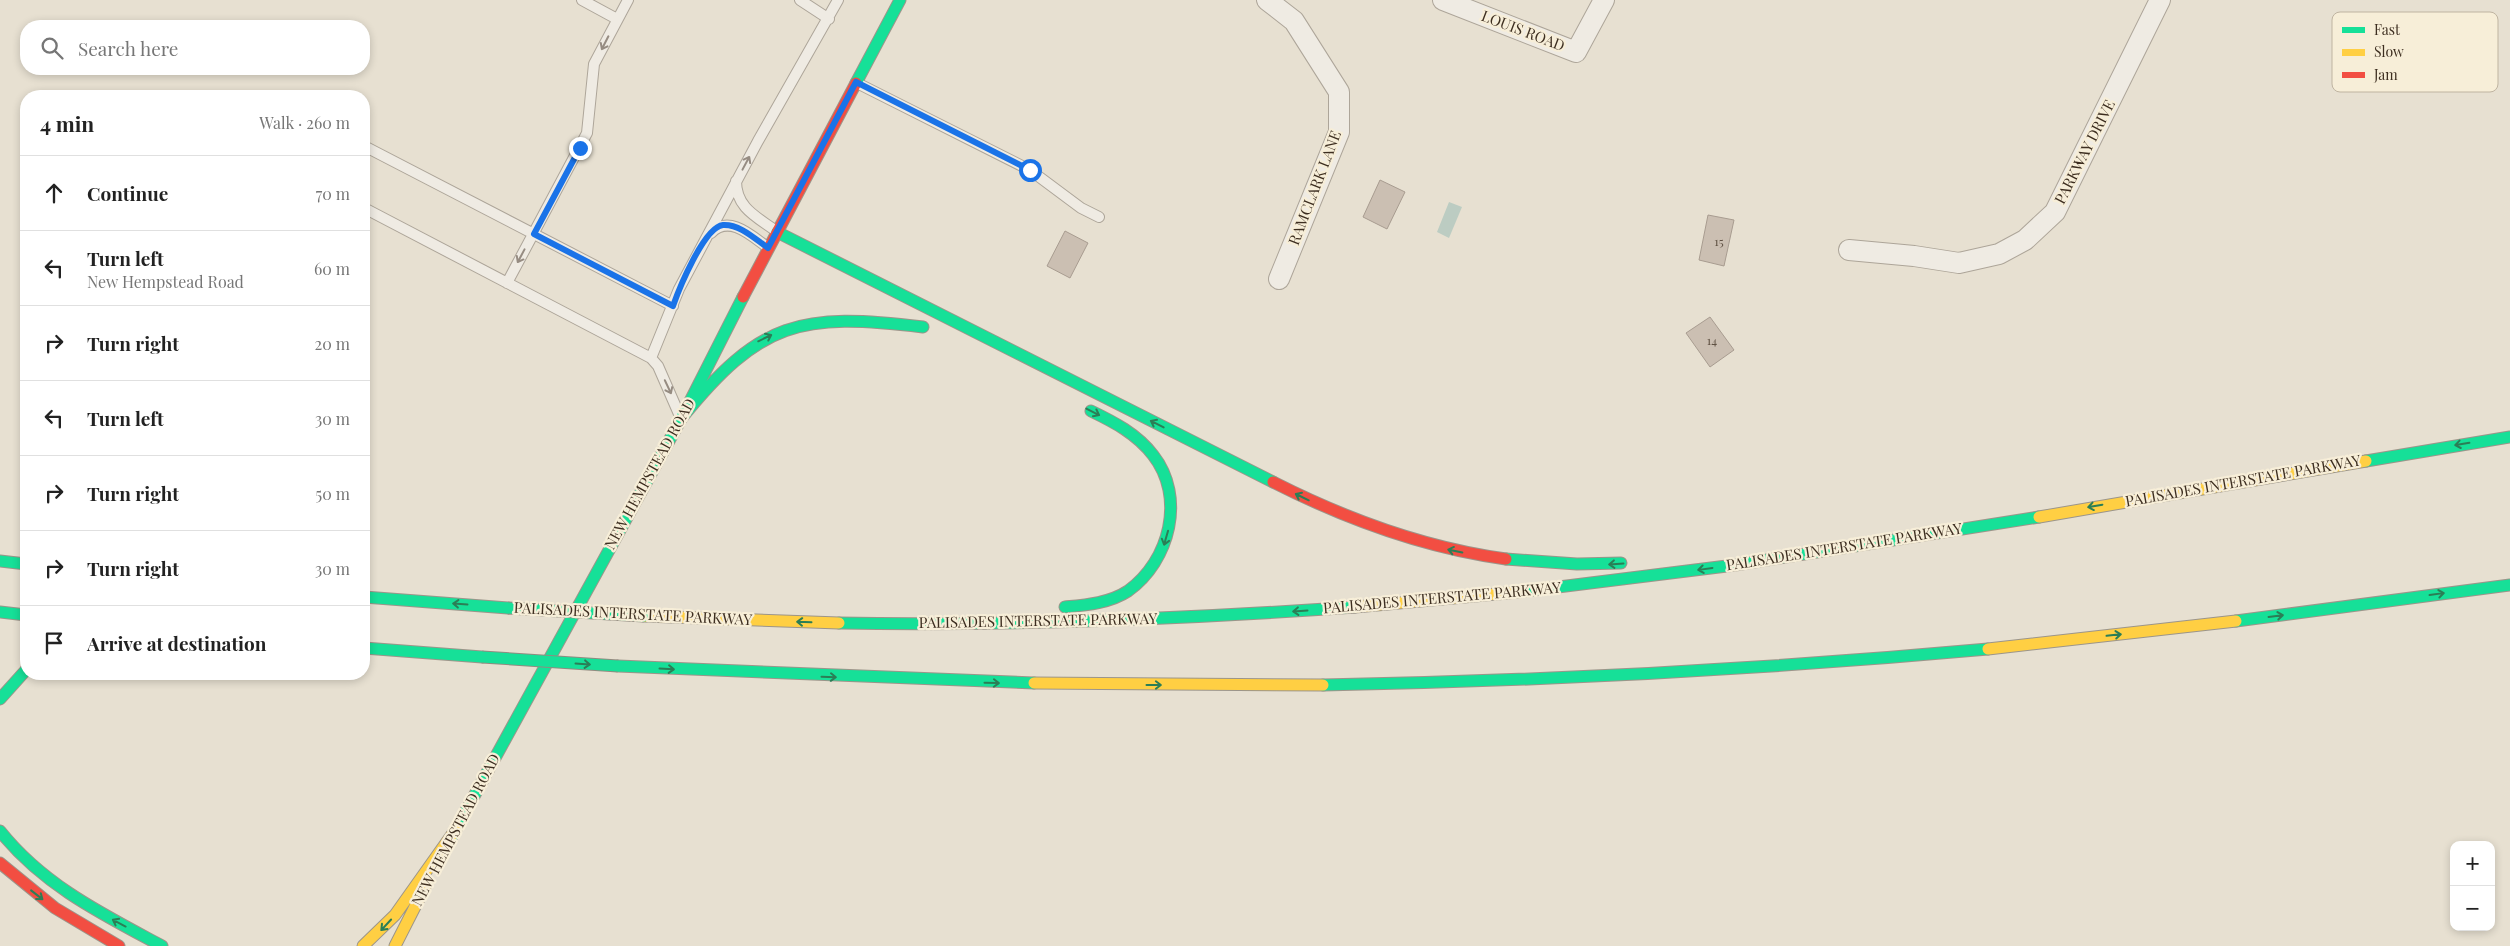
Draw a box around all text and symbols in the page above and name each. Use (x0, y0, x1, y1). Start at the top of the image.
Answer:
street label: LOUIS ROAD (1479, 5, 1568, 55)
legend (2332, 12, 2498, 92)
search box (20, 20, 370, 75)
text: Fast (2374, 20, 2401, 39)
icon: search (38, 34, 66, 62)
text: Search here (78, 35, 178, 61)
one-way arrow (600, 35, 609, 50)
text: Slow (2374, 42, 2404, 61)
text: Jam (2373, 65, 2398, 84)
street label: PARKWAY DRIVE (2049, 96, 2119, 207)
text: 4 min (40, 109, 94, 137)
text: Walk · 260 m (259, 112, 350, 133)
street label: RAMCLARK LANE (1283, 128, 1345, 248)
route end (569, 137, 592, 160)
one-way arrow (742, 156, 751, 171)
route start (1019, 159, 1042, 182)
icon: ahead (40, 179, 68, 207)
text: Continue (87, 180, 168, 206)
text: 70 m (316, 183, 350, 204)
house number: 15 (1714, 233, 1724, 249)
text: Turn left (87, 245, 164, 271)
one-way arrow (516, 248, 525, 263)
icon: left (40, 254, 68, 282)
text: 60 m (314, 258, 350, 279)
text: New Hempstead Road (87, 271, 244, 292)
icon: right (40, 329, 68, 357)
text: Turn right (87, 330, 179, 356)
house number: 14 (1707, 332, 1717, 348)
text: 20 m (315, 333, 350, 354)
one-way arrow (758, 333, 773, 343)
one-way arrow (664, 379, 673, 394)
street label: NEW HEMPSTEAD ROAD (599, 394, 699, 553)
icon: left (40, 404, 68, 432)
text: Turn left (87, 405, 164, 431)
text: 30 m (315, 408, 350, 429)
one-way arrow (1085, 408, 1100, 417)
one-way arrow (1150, 419, 1165, 428)
one-way arrow (2454, 440, 2470, 450)
street label: PALISADES INTERSTATE PARKWAY (2124, 449, 2362, 511)
icon: right (40, 479, 68, 507)
text: Turn right (87, 480, 179, 506)
text: 50 m (316, 483, 350, 504)
one-way arrow (1295, 491, 1310, 501)
one-way arrow (2087, 502, 2103, 512)
street label: PALISADES INTERSTATE PARKWAY (1724, 517, 1963, 575)
one-way arrow (1161, 530, 1171, 546)
one-way arrow (1447, 546, 1463, 555)
icon: right (40, 554, 68, 582)
text: Turn right (87, 555, 179, 581)
text: 30 m (315, 558, 350, 579)
one-way arrow (1609, 559, 1625, 568)
one-way arrow (1697, 565, 1713, 575)
street label: PALISADES INTERSTATE PARKWAY (1322, 577, 1562, 617)
one-way arrow (2428, 589, 2444, 599)
street label: PALISADES INTERSTATE PARKWAY (513, 597, 753, 629)
one-way arrow (452, 600, 468, 609)
one-way arrow (1292, 606, 1308, 616)
street label: PALISADES INTERSTATE PARKWAY (918, 608, 1158, 632)
one-way arrow (2267, 611, 2283, 621)
one-way arrow (796, 617, 812, 627)
icon: arrive (40, 629, 68, 657)
text: Arrive at destination (87, 630, 267, 656)
one-way arrow (2106, 630, 2122, 640)
one-way arrow (575, 659, 591, 669)
one-way arrow (659, 664, 675, 673)
one-way arrow (820, 672, 837, 682)
one-way arrow (983, 678, 999, 687)
one-way arrow (1146, 680, 1162, 690)
street label: NEW HEMPSTEAD ROAD (406, 750, 504, 909)
map controls (2450, 841, 2495, 931)
button: + (2450, 841, 2495, 886)
button: − (2450, 886, 2495, 931)
one-way arrow (30, 889, 43, 900)
one-way arrow (111, 918, 126, 928)
one-way arrow (380, 919, 392, 931)

